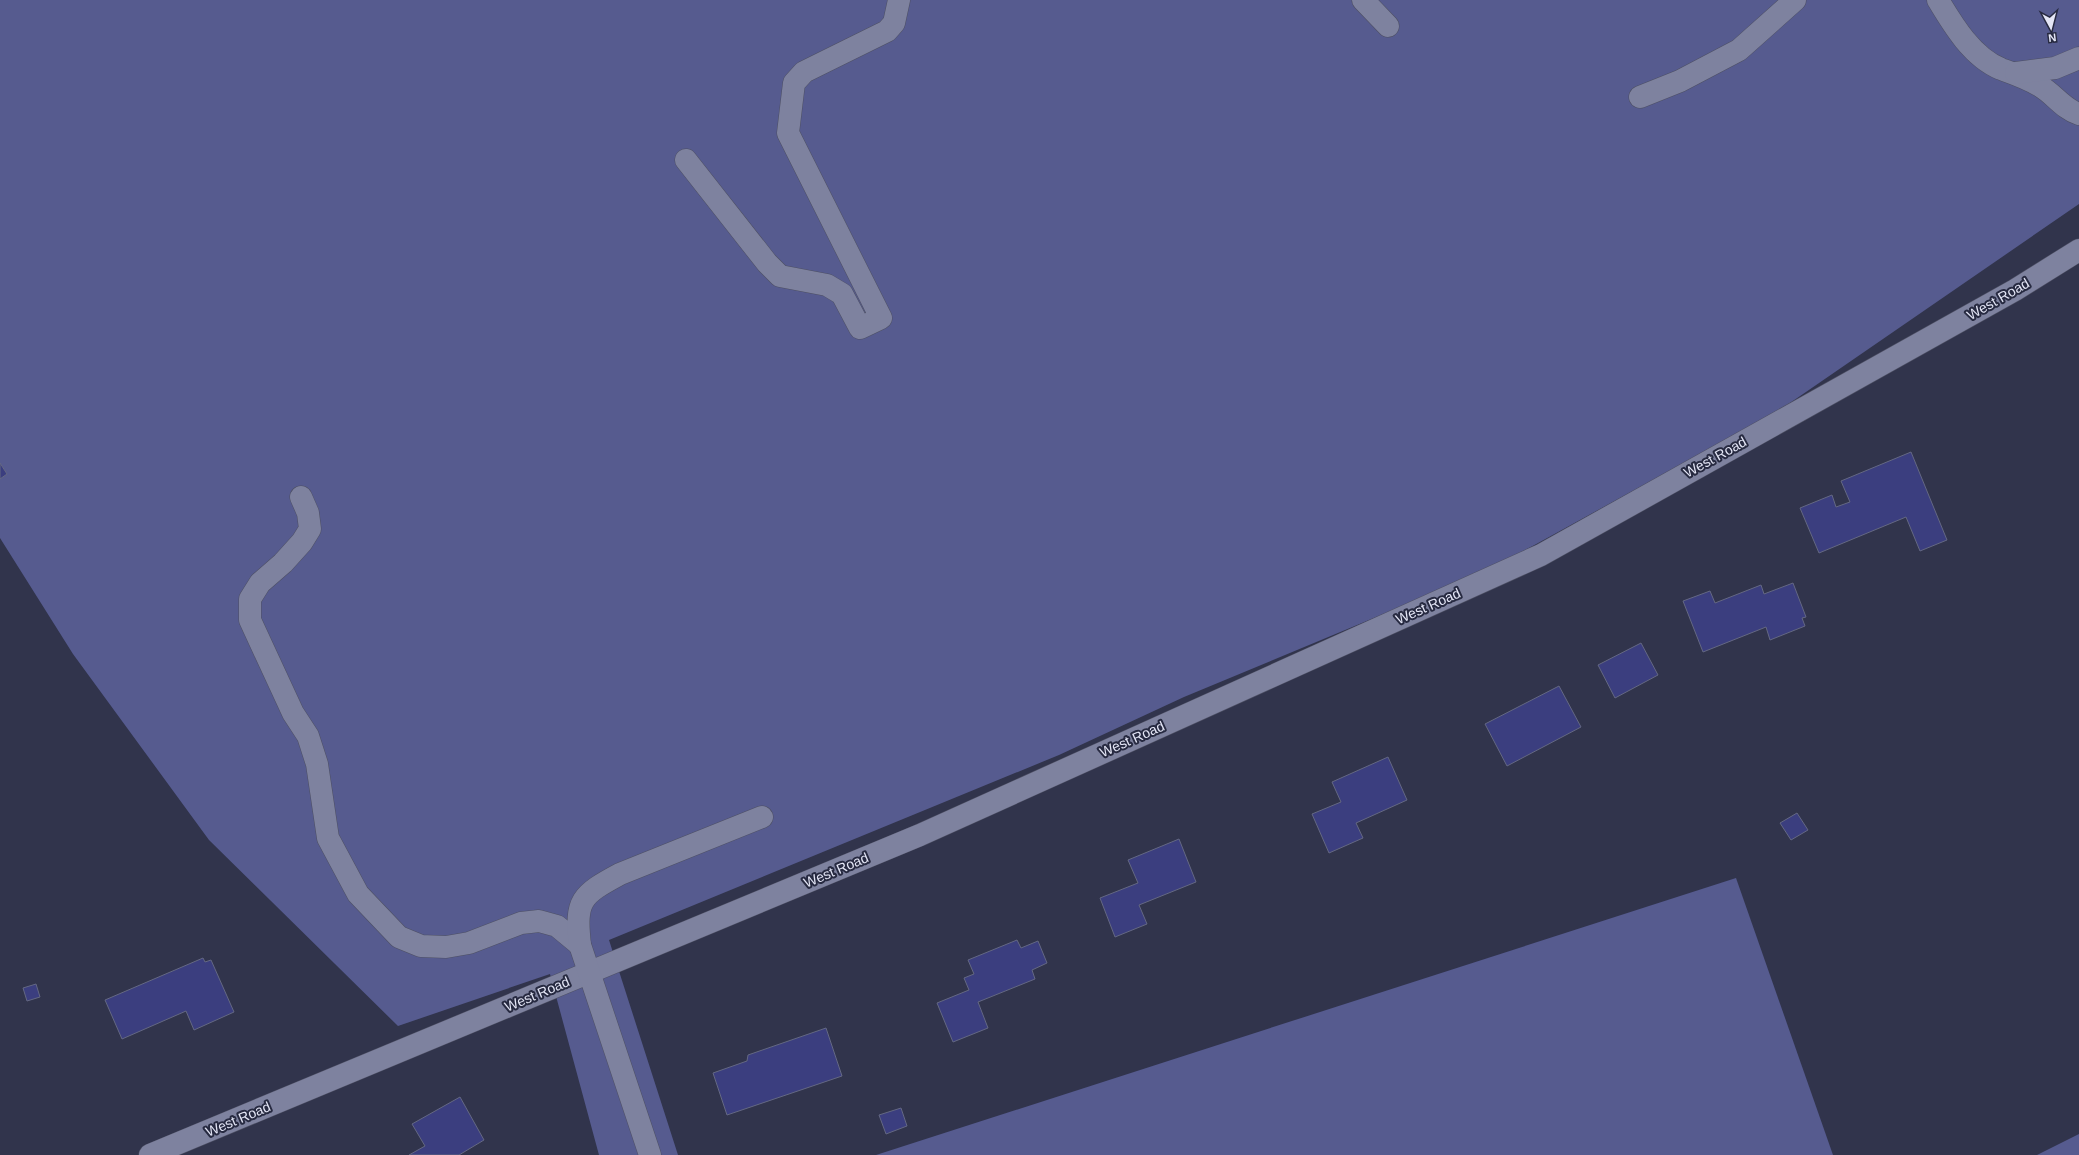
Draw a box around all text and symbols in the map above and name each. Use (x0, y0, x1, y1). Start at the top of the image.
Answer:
north arrow (2031, 8, 2071, 48)
text: N (2047, 31, 2057, 44)
street label: West Road (1964, 275, 2032, 323)
street label: West Road (1681, 433, 1749, 481)
street label: West Road (1393, 585, 1463, 627)
street label: West Road (1097, 718, 1167, 760)
street label: West Road (801, 849, 871, 891)
street label: West Road (502, 973, 572, 1015)
street label: West Road (203, 1098, 273, 1140)

